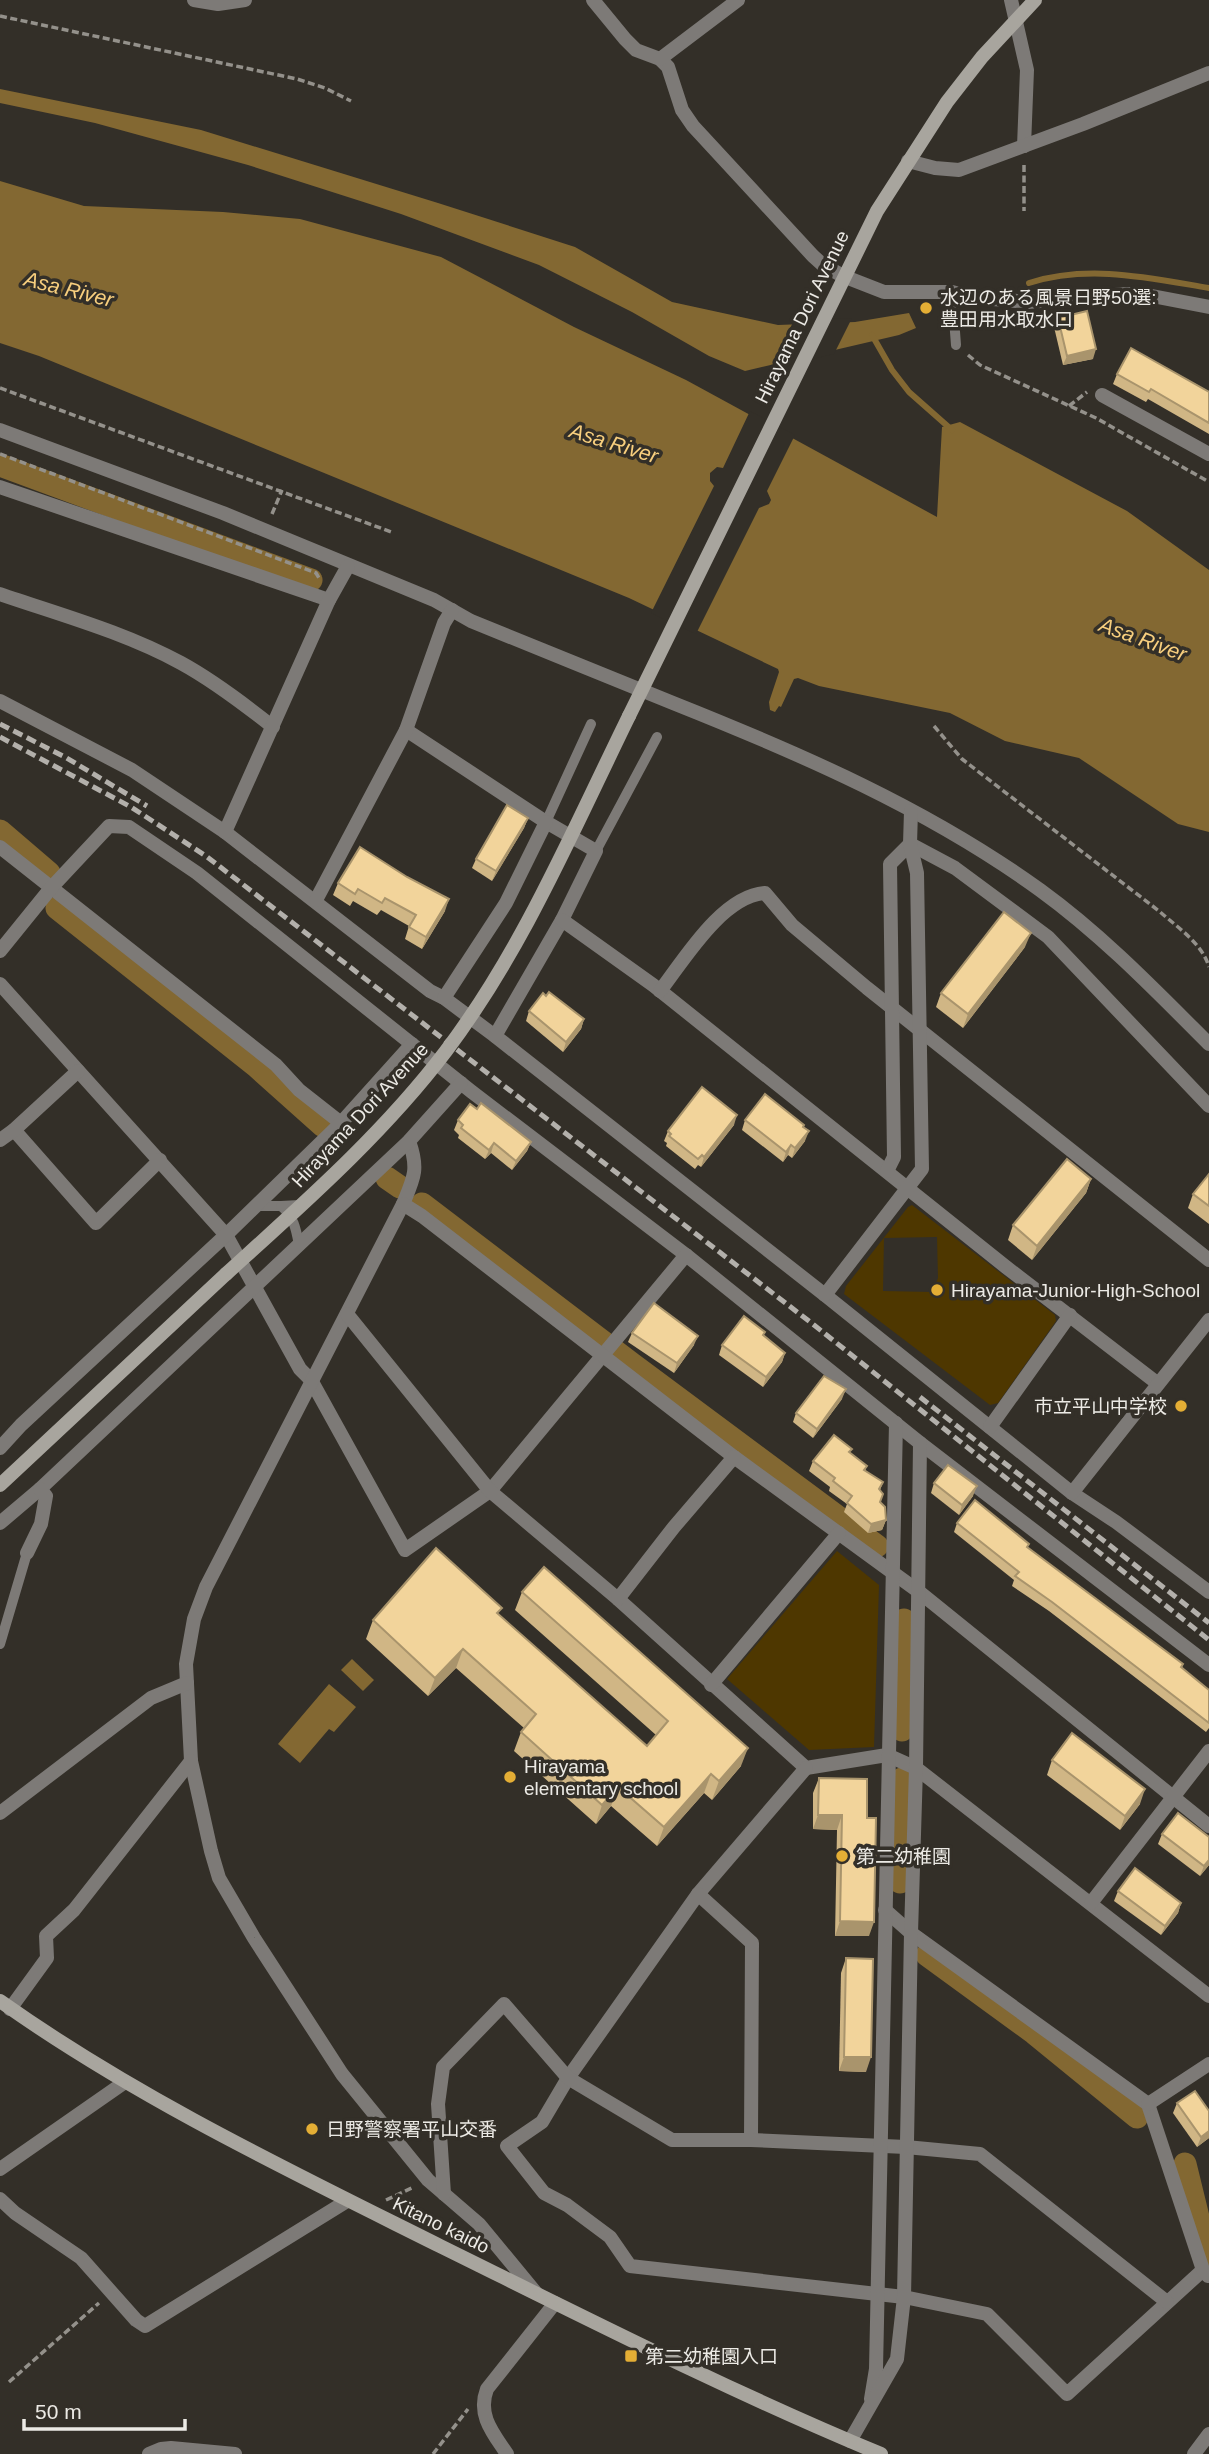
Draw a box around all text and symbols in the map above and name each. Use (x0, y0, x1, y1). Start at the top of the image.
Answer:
street label: Hirayama Dori Avenue (751, 227, 853, 407)
water label: Asa River (20, 266, 117, 311)
place label: 水辺のある風景日野50選: 豊田用水取水口 (940, 287, 1156, 330)
marker: 水辺のある風景日野50選: 豊田用水取水口 (918, 300, 934, 316)
water label: Asa River (565, 418, 662, 468)
water label: Asa River (1094, 612, 1191, 666)
street label: Hirayama Dori Avenue (288, 1038, 432, 1192)
place label: Hirayama-Junior-High-School (951, 1280, 1200, 1301)
marker: Hirayama-Junior-High-School (929, 1282, 945, 1298)
place label: 市立平山中学校 (1034, 1396, 1167, 1417)
marker: 市立平山中学校 (1173, 1398, 1189, 1414)
place label: Hirayama elementary school (524, 1756, 678, 1799)
marker: Hirayama elementary school (502, 1769, 518, 1785)
place label: 第二幼稚園 (856, 1846, 951, 1867)
marker: 第二幼稚園 (834, 1848, 850, 1864)
place label: 日野警察署平山交番 (326, 2119, 497, 2140)
marker: 日野警察署平山交番 (304, 2121, 320, 2137)
street label: Kitano kaido (389, 2193, 493, 2257)
place label: 第二幼稚園入口 (645, 2346, 778, 2367)
marker: 第二幼稚園入口 (623, 2348, 639, 2364)
scale bar (24, 2388, 186, 2432)
text: 50 m (35, 2400, 82, 2423)

